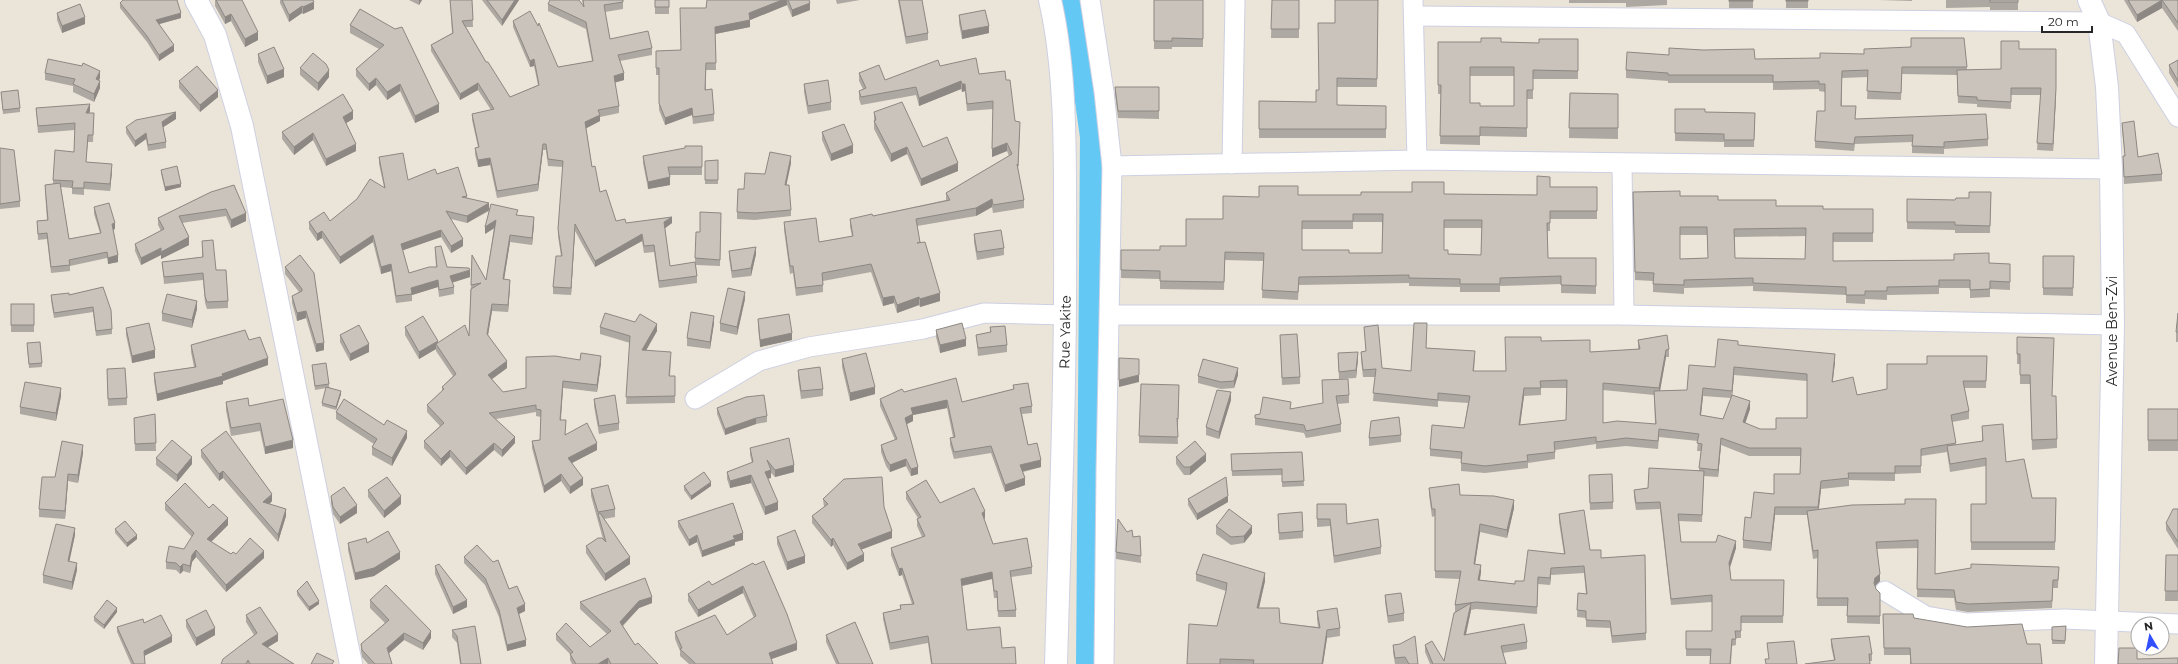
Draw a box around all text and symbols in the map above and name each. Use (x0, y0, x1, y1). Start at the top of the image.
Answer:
scale bar (2042, 8, 2092, 34)
text: 20 m (2048, 14, 2079, 29)
street label: Avenue Ben-Zvi (2103, 276, 2121, 386)
street label: Rue Yakite (1055, 295, 1075, 369)
north arrow (2130, 616, 2170, 656)
text: N (2143, 619, 2154, 634)

